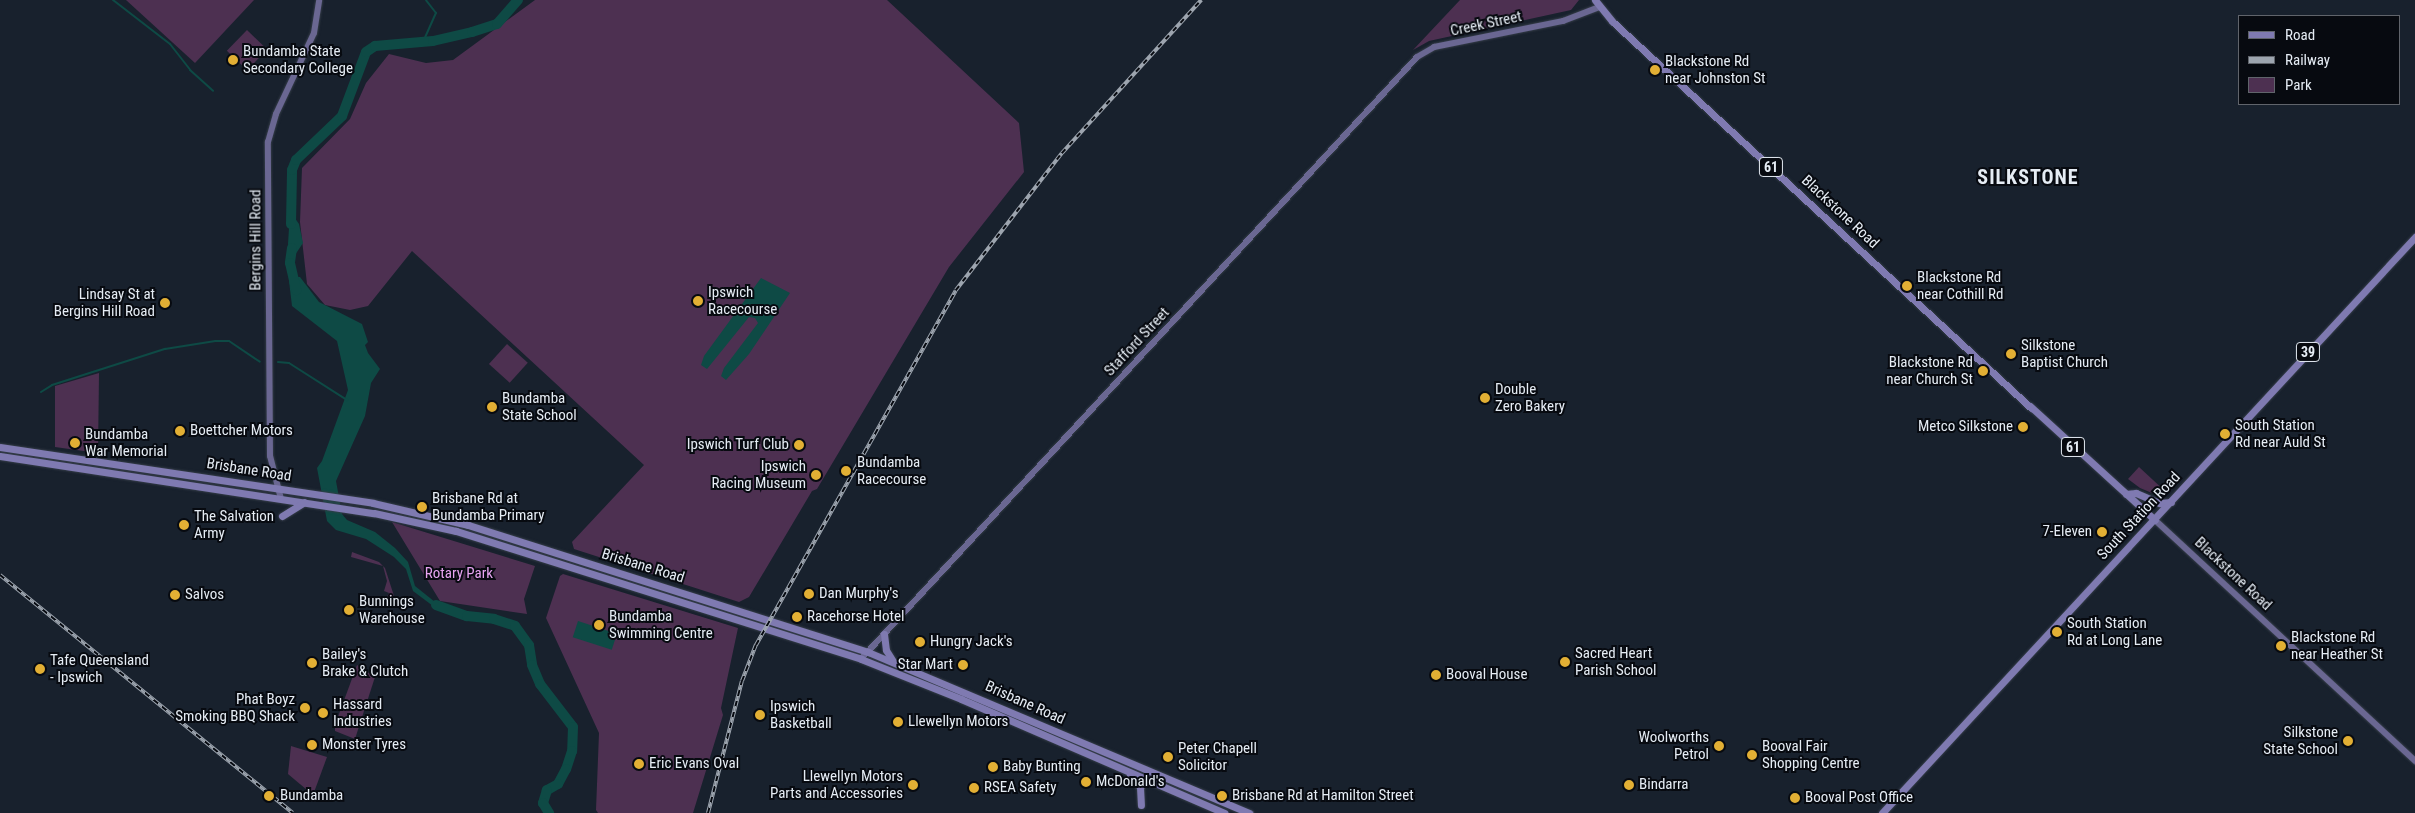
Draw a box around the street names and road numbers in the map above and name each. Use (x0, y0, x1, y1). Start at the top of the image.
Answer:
street label: Creek Street (1449, 8, 1523, 40)
road number: 61 (1758, 156, 1784, 178)
street label: Blackstone Road (1798, 172, 1882, 252)
street label: Bergins Hill Road (247, 189, 265, 291)
street label: Stafford Street (1101, 304, 1173, 380)
road number: 39 (2296, 341, 2320, 364)
road number: 61 (2060, 436, 2086, 458)
street label: Brisbane Road (205, 454, 293, 486)
street label: South Station Road (2094, 468, 2184, 564)
street label: Blackstone Road (2191, 534, 2275, 614)
street label: Brisbane Road (599, 545, 687, 587)
street label: Brisbane Road (982, 677, 1068, 729)

